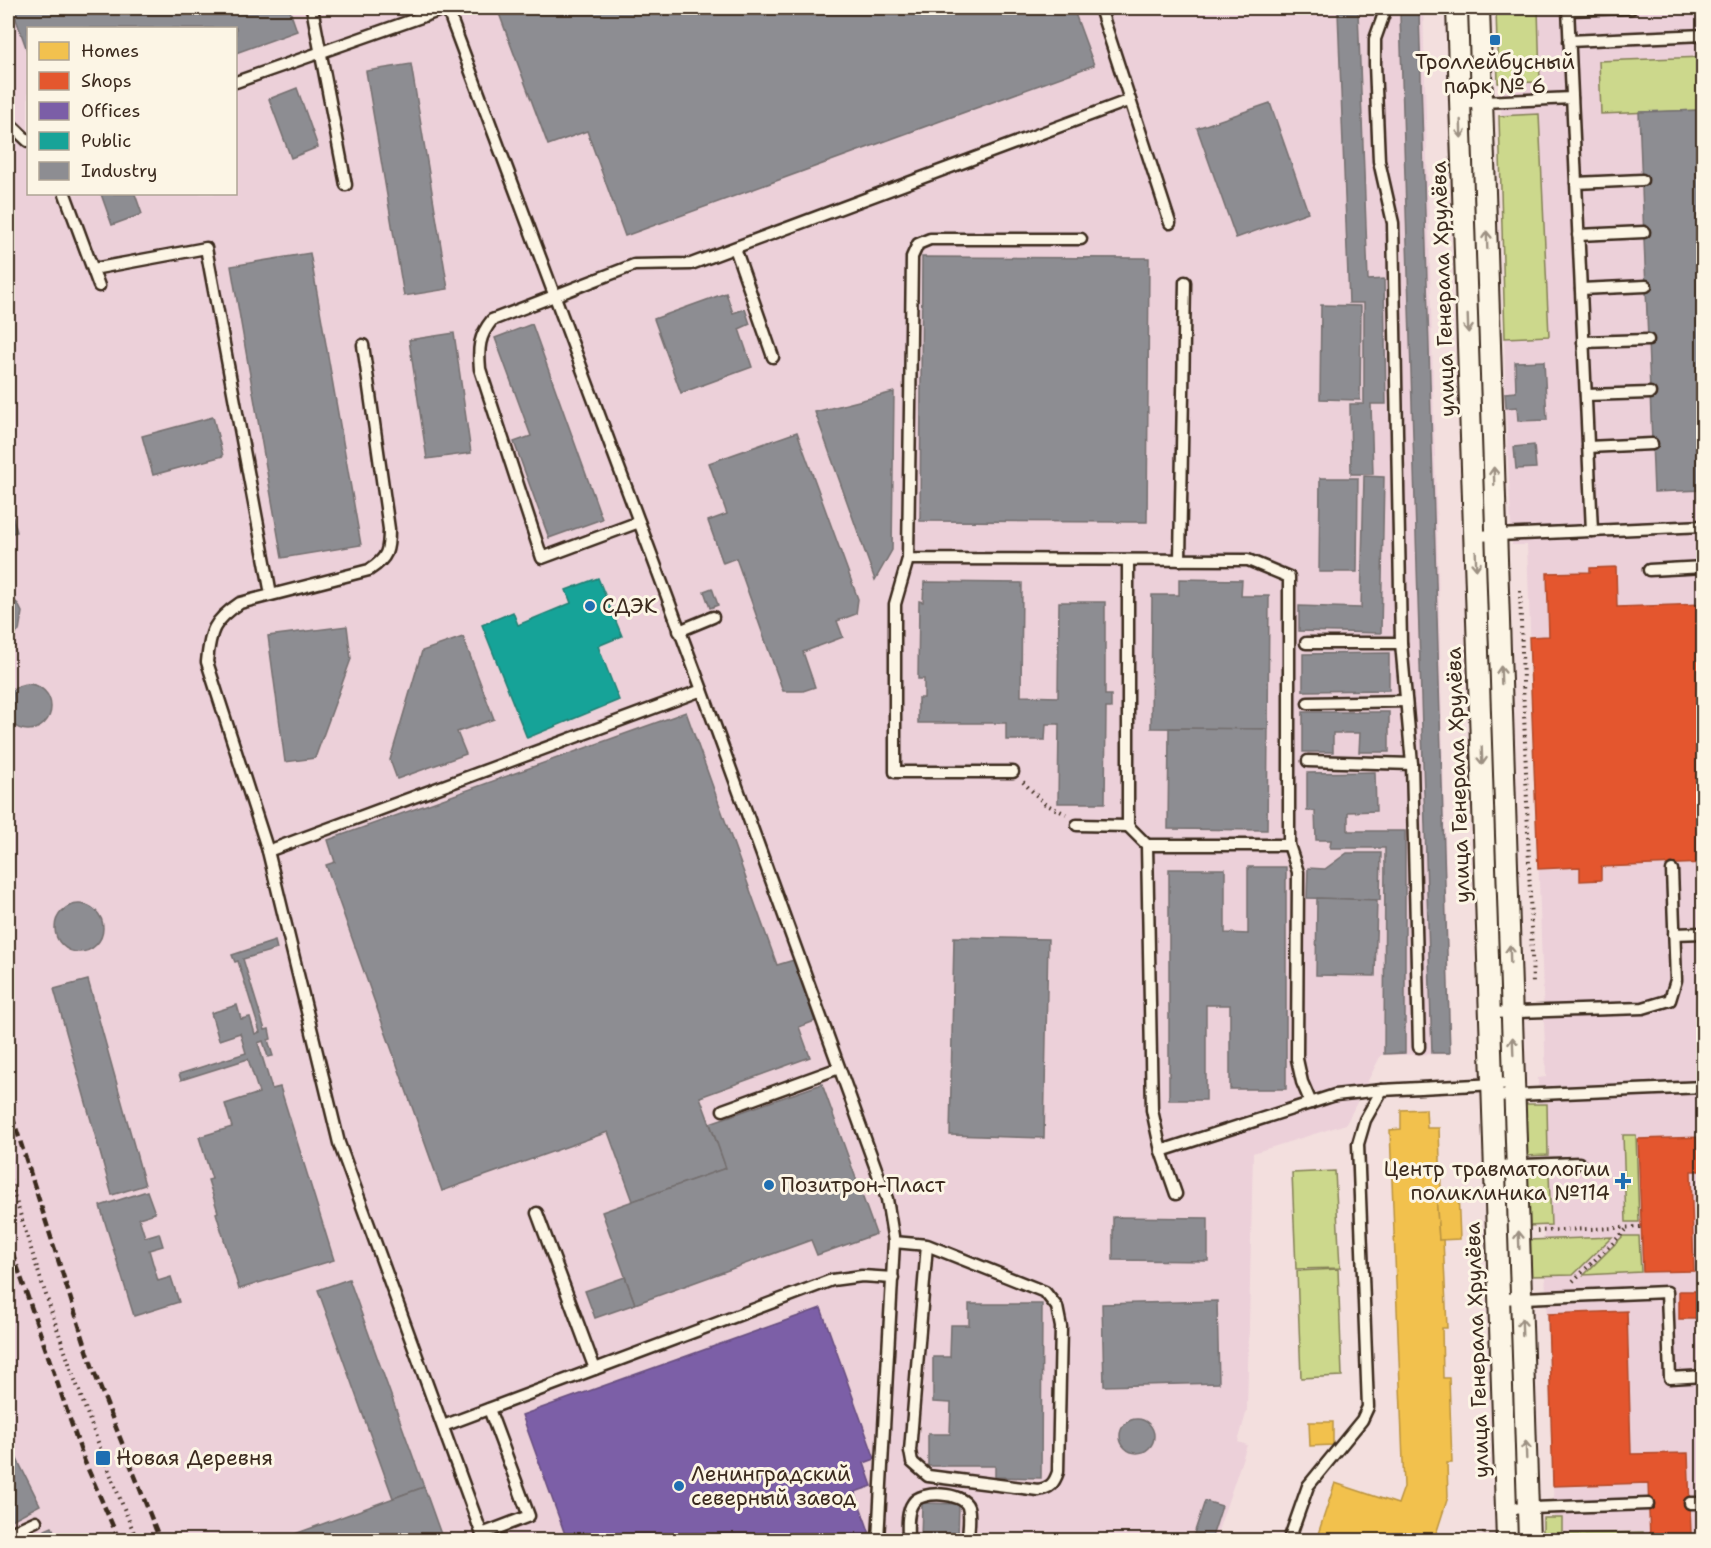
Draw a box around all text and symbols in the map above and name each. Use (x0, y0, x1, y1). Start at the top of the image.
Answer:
legend (27, 27, 237, 195)
marker: Троллейбусный парк № 6 (1488, 33, 1502, 47)
text: Homes (81, 39, 139, 63)
place label: Троллейбусный парк № 6 (1415, 48, 1575, 100)
text: Shops (81, 69, 132, 93)
text: Offices (81, 99, 140, 123)
one-way arrow (1456, 118, 1467, 138)
text: Public (81, 129, 131, 153)
text: Industry (81, 159, 157, 183)
street label: улица Генерала Хрулёва (1425, 161, 1461, 417)
one-way arrow (1481, 230, 1492, 250)
one-way arrow (1462, 313, 1473, 333)
one-way arrow (1489, 467, 1500, 487)
one-way arrow (1470, 550, 1481, 570)
place label: СДЭК (602, 592, 658, 620)
marker: СДЭК (583, 599, 597, 613)
street label: улица Генерала Хрулёва (1440, 647, 1476, 903)
one-way arrow (1495, 665, 1506, 685)
one-way arrow (1476, 745, 1487, 765)
one-way arrow (1504, 944, 1515, 964)
one-way arrow (1507, 1036, 1518, 1056)
place label: Центр травматологии поликлиника №114 (1383, 1155, 1610, 1207)
place label: Позитрон-Пласт (781, 1171, 946, 1199)
marker: Центр травматологии поликлиника №114 (1614, 1172, 1632, 1190)
marker: Позитрон-Пласт (762, 1178, 776, 1192)
street label: улица Генерала Хрулёва (1459, 1222, 1495, 1478)
one-way arrow (1514, 1231, 1525, 1251)
one-way arrow (1516, 1318, 1528, 1338)
one-way arrow (1520, 1440, 1532, 1460)
place label: Новая Деревня (116, 1444, 273, 1472)
marker: Новая Деревня (94, 1449, 112, 1467)
place label: Ленинградский северный завод (691, 1460, 856, 1512)
marker: Ленинградский северный завод (672, 1479, 686, 1493)

